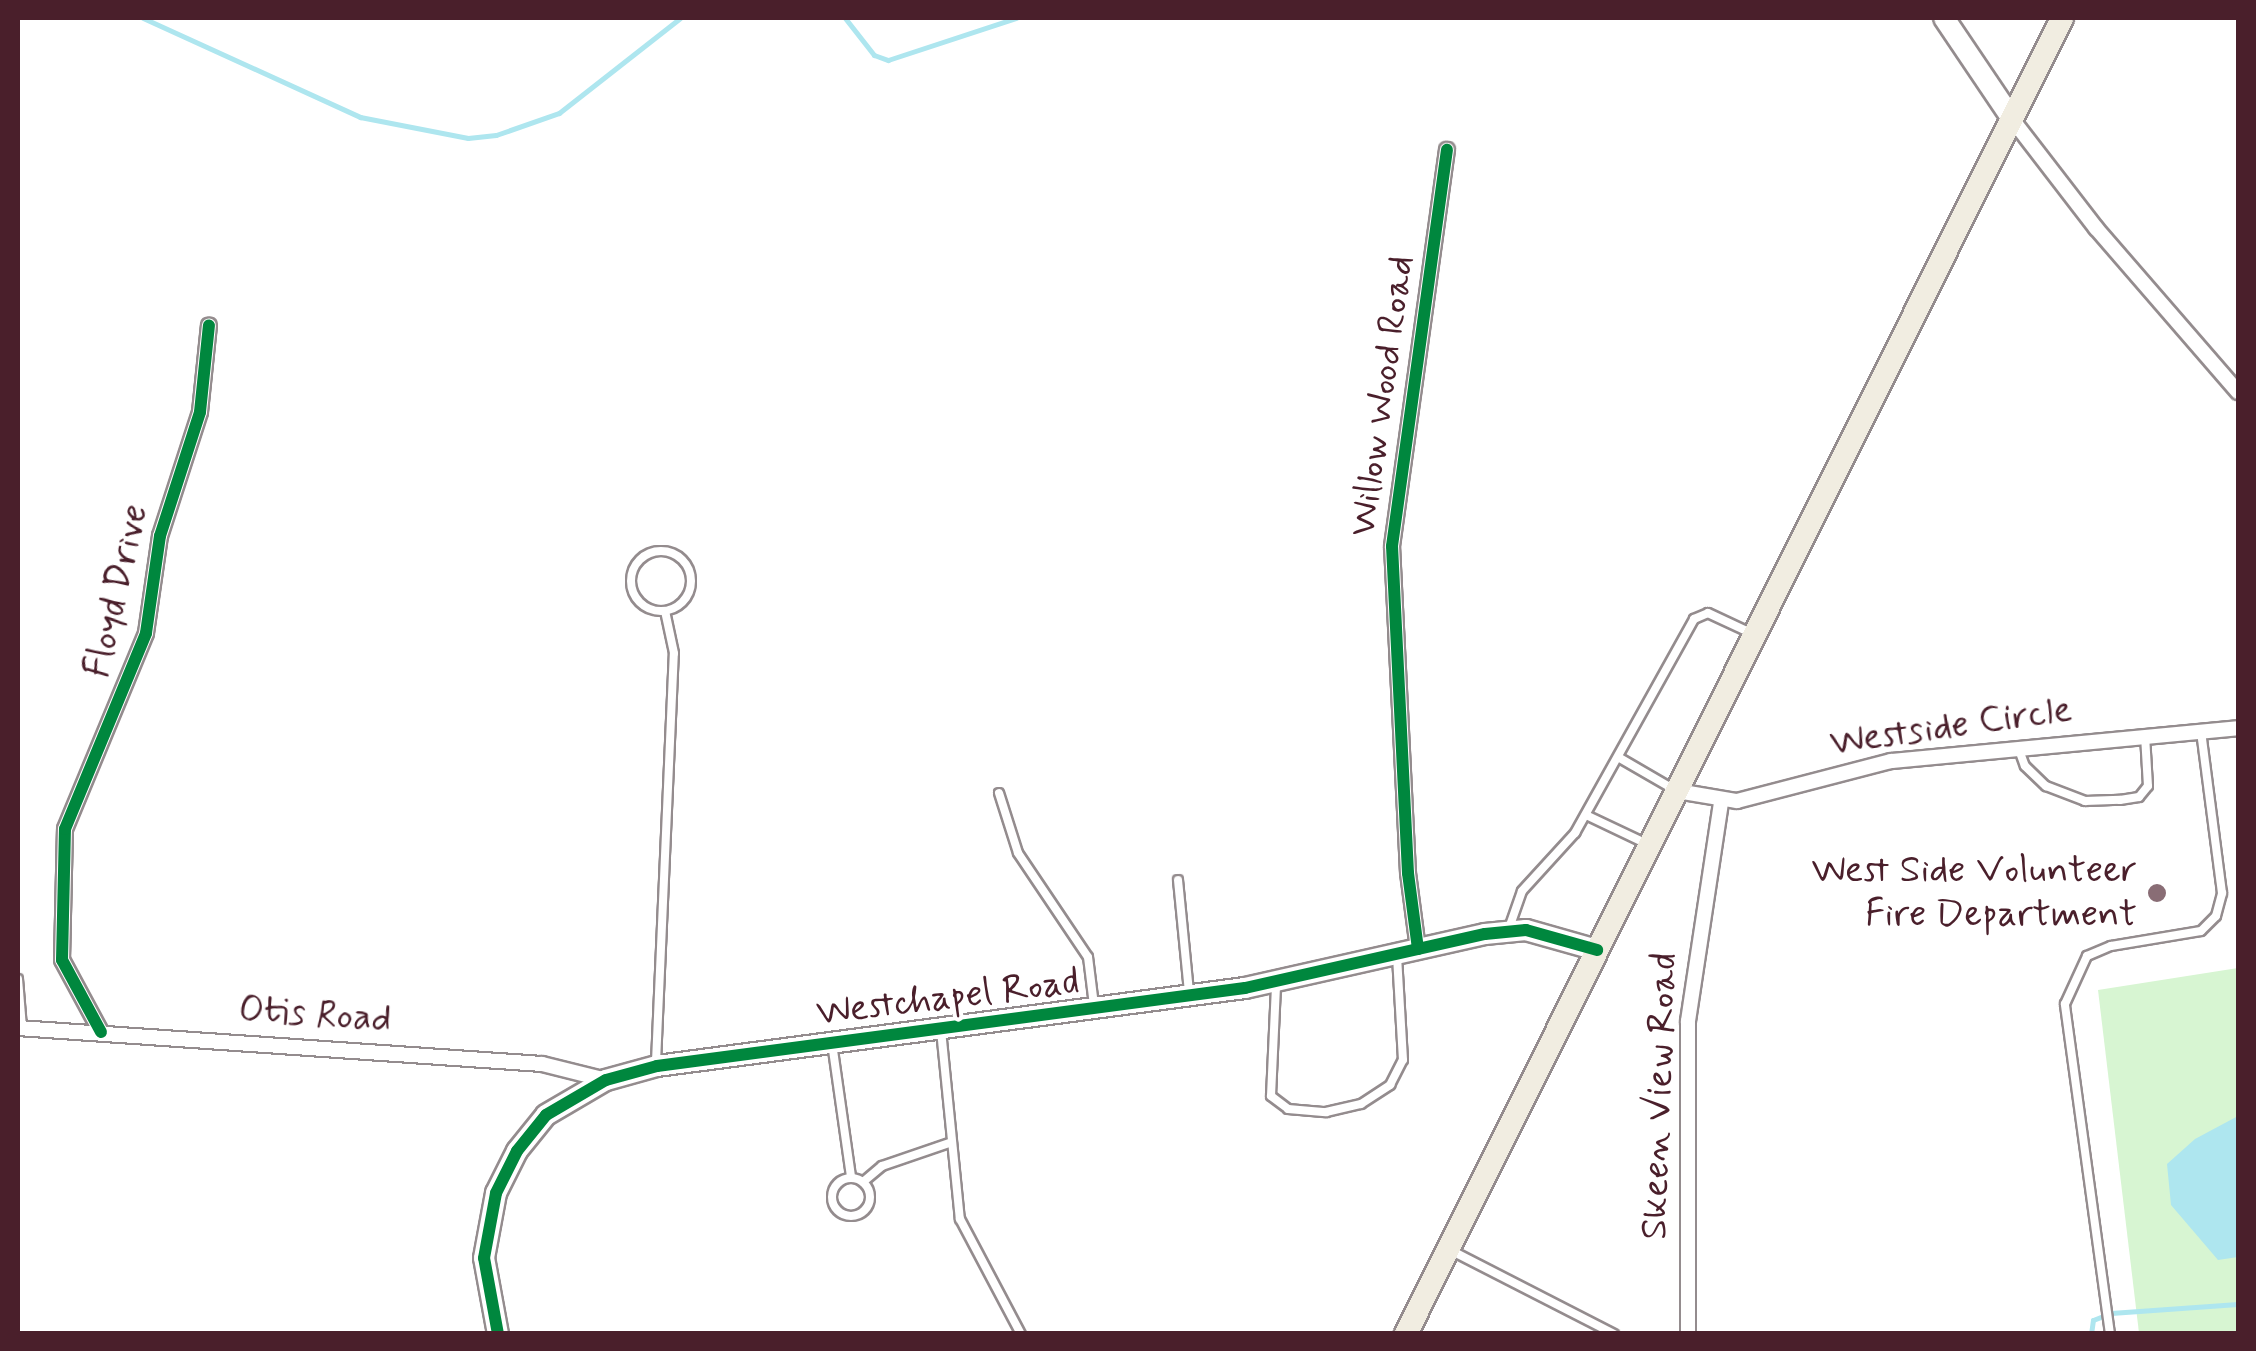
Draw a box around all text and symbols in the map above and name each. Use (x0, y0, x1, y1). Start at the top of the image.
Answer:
street label: Willow Wood Road (1341, 253, 1425, 539)
street label: Floyd Drive (75, 501, 159, 681)
street label: Westside Circle (1827, 687, 2075, 767)
place label: West Side Volunteer Fire Department (1808, 848, 2137, 938)
marker: West Side Volunteer Fire Department (2146, 882, 2168, 904)
street label: Skeen View Road (1632, 955, 1688, 1237)
street label: Westchapel Road (815, 959, 1081, 1037)
street label: Otis Road (237, 987, 393, 1043)

